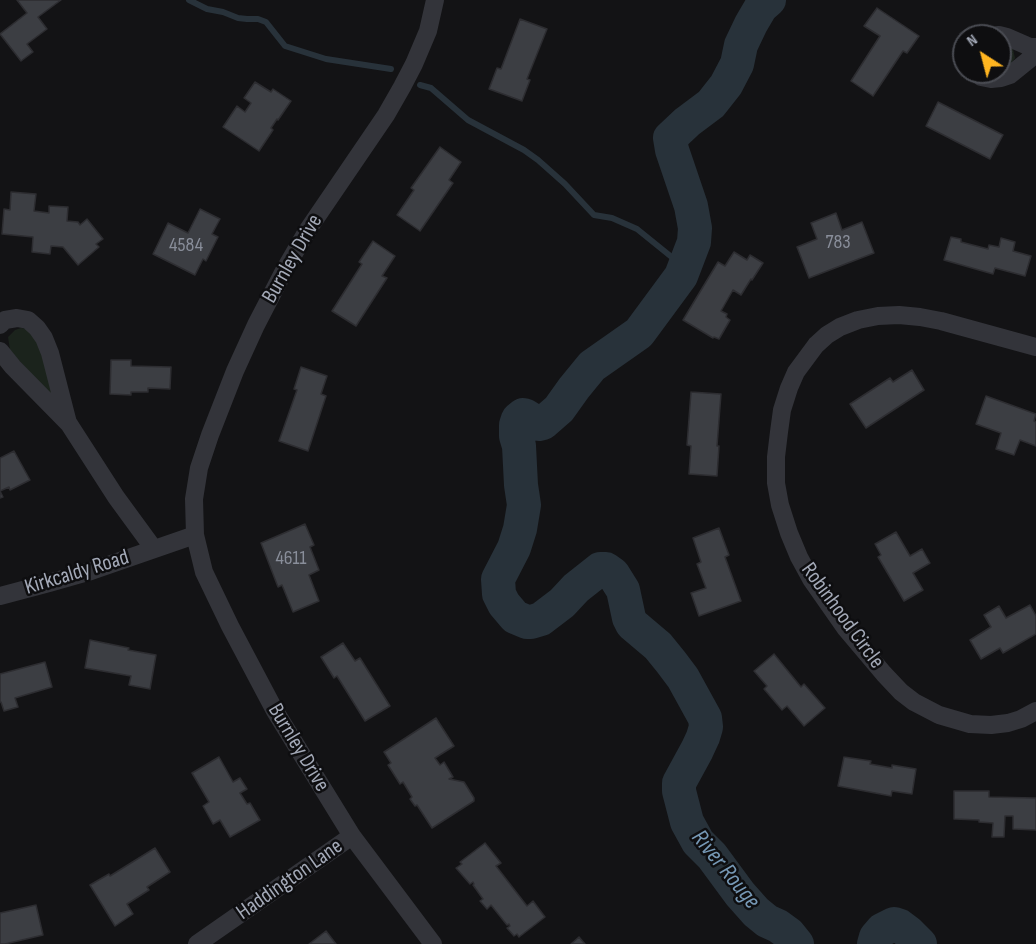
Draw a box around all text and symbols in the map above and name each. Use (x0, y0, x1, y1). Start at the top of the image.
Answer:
north arrow (952, 24, 1012, 84)
text: N (963, 30, 981, 51)
street label: Burnley Drive (257, 210, 329, 308)
house number: 783 (825, 231, 851, 255)
house number: 4584 (169, 234, 203, 258)
street label: Kirkcaldy Road (22, 545, 132, 601)
house number: 4611 (275, 547, 307, 571)
street label: Robinhood Circle (795, 558, 889, 674)
street label: Burnley Drive (261, 699, 335, 797)
water label: River Rouge (684, 825, 766, 915)
street label: Haddington Lane (232, 834, 348, 926)

